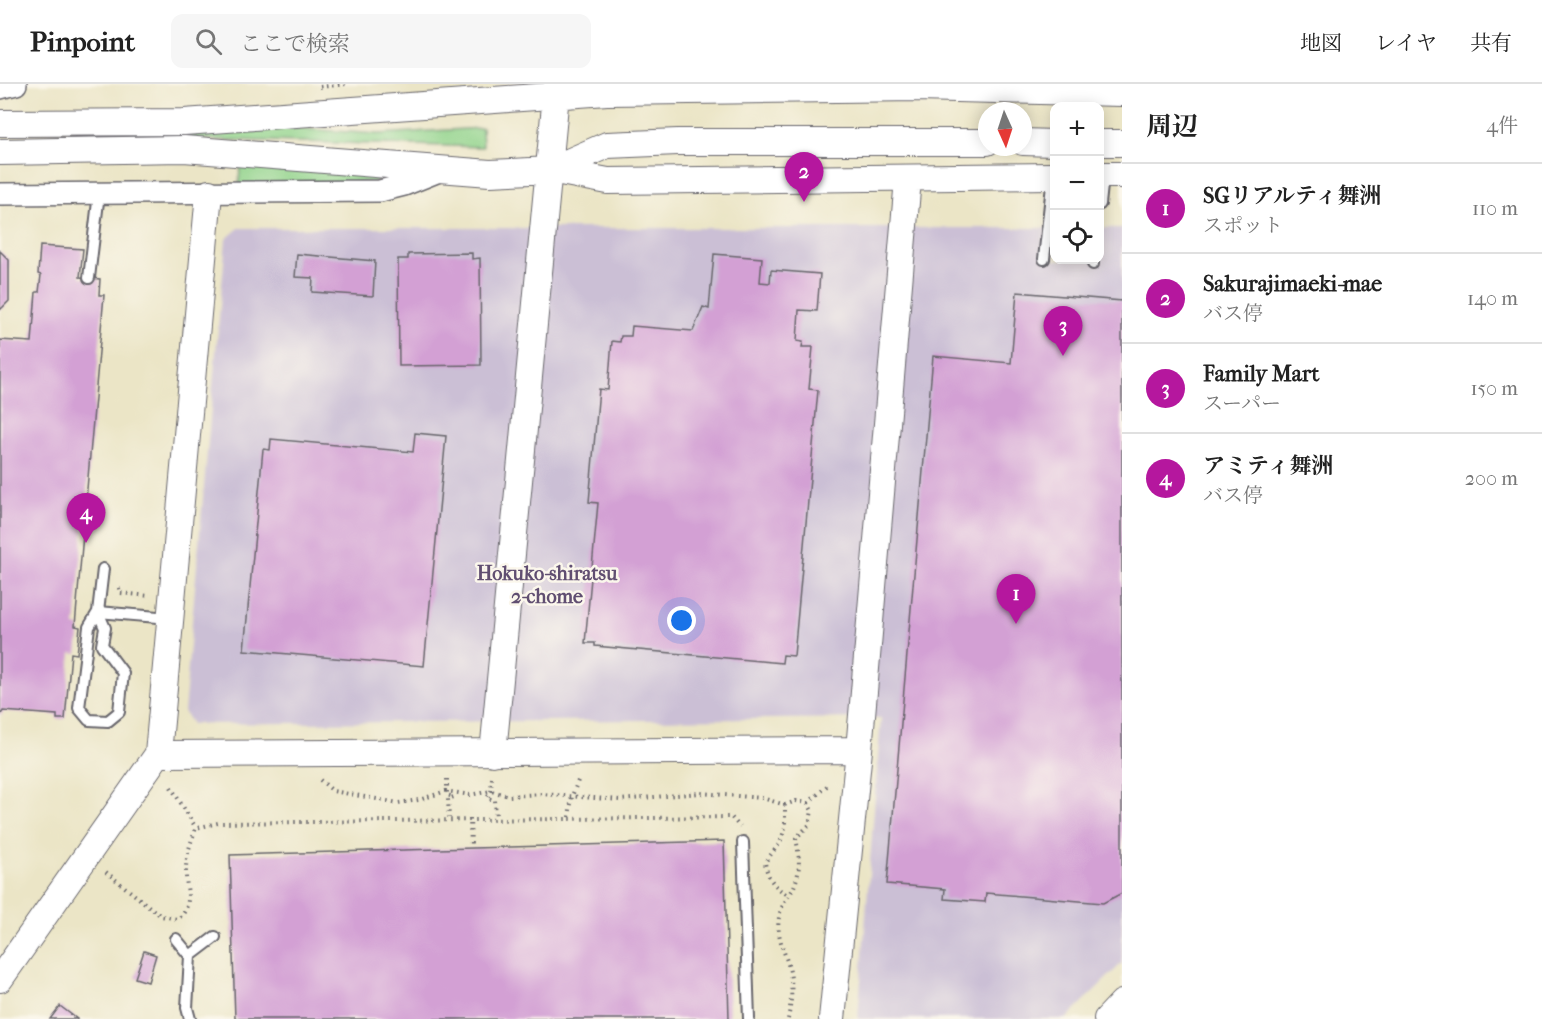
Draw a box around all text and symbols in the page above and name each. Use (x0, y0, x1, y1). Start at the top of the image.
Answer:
search box (171, 14, 591, 68)
text: Pinpoint (30, 25, 135, 58)
icon: search (192, 25, 225, 58)
text: ここで検索 (240, 31, 350, 57)
text: 地図 (1300, 31, 1342, 55)
text: レイヤ (1375, 31, 1437, 55)
text: 共有 (1470, 31, 1512, 55)
north arrow (978, 102, 1032, 156)
map controls (1050, 102, 1104, 264)
button: + (1050, 102, 1104, 156)
text: 周辺 (1146, 111, 1198, 142)
text: 4件 (1486, 114, 1518, 137)
pin: 2 (784, 152, 824, 202)
button: − (1050, 156, 1104, 210)
text: SGリアルティ舞洲 (1203, 183, 1381, 209)
text: 1 (1162, 197, 1169, 220)
text: 110 m (1472, 197, 1518, 220)
button: locate (1050, 210, 1104, 264)
text: スポット (1203, 214, 1283, 237)
text: Sakurajimaeki-mae (1203, 271, 1382, 297)
text: 2 (1160, 287, 1171, 310)
text: 140 m (1467, 287, 1518, 310)
text: バス停 (1203, 302, 1263, 325)
pin: 3 (1044, 306, 1082, 356)
text: Family Mart (1203, 361, 1319, 387)
text: 3 (1161, 377, 1170, 400)
text: 150 m (1470, 377, 1518, 400)
text: スーパー (1203, 392, 1281, 415)
text: アミティ舞洲 (1203, 453, 1333, 479)
text: 4 (1160, 467, 1171, 490)
text: 200 m (1465, 467, 1518, 490)
text: バス停 (1203, 484, 1263, 507)
pin: 4 (66, 494, 106, 543)
district label: Hokuko-shiratsu 2-chome (477, 562, 618, 608)
pin: 1 (996, 574, 1036, 624)
your location (667, 606, 696, 635)

